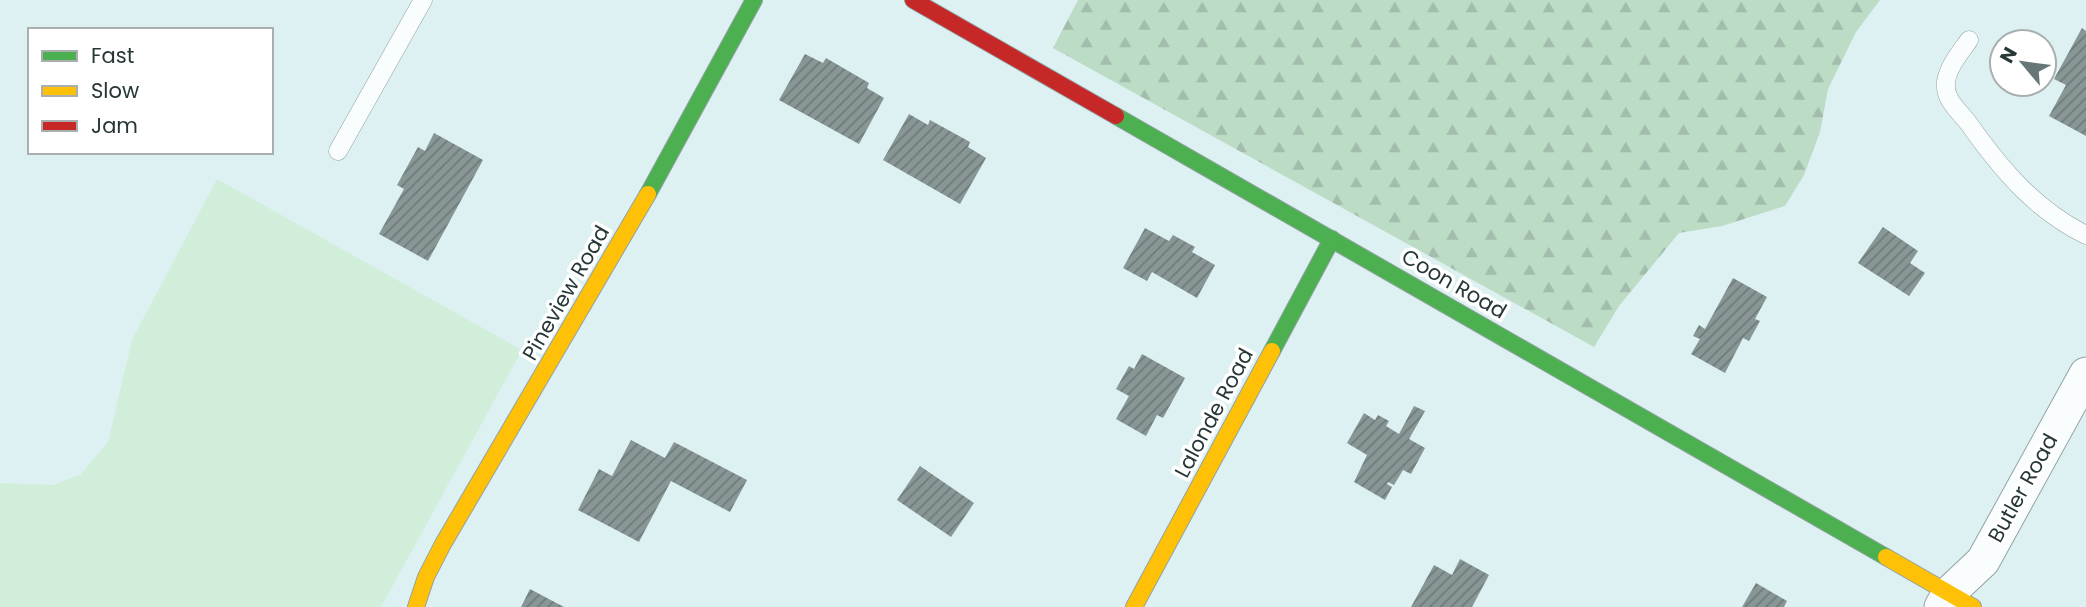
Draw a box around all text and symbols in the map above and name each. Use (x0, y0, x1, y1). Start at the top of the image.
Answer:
legend (28, 28, 273, 154)
north arrow (1988, 28, 2058, 98)
text: Fast (91, 41, 134, 70)
text: N (1993, 42, 2024, 68)
text: Slow (91, 76, 139, 105)
text: Jam (91, 111, 138, 140)
street label: Pineview Road (515, 220, 616, 365)
street label: Coon Road (1396, 242, 1512, 325)
street label: Lalonde Road (1167, 343, 1260, 483)
street label: Butler Road (1981, 428, 2064, 547)

